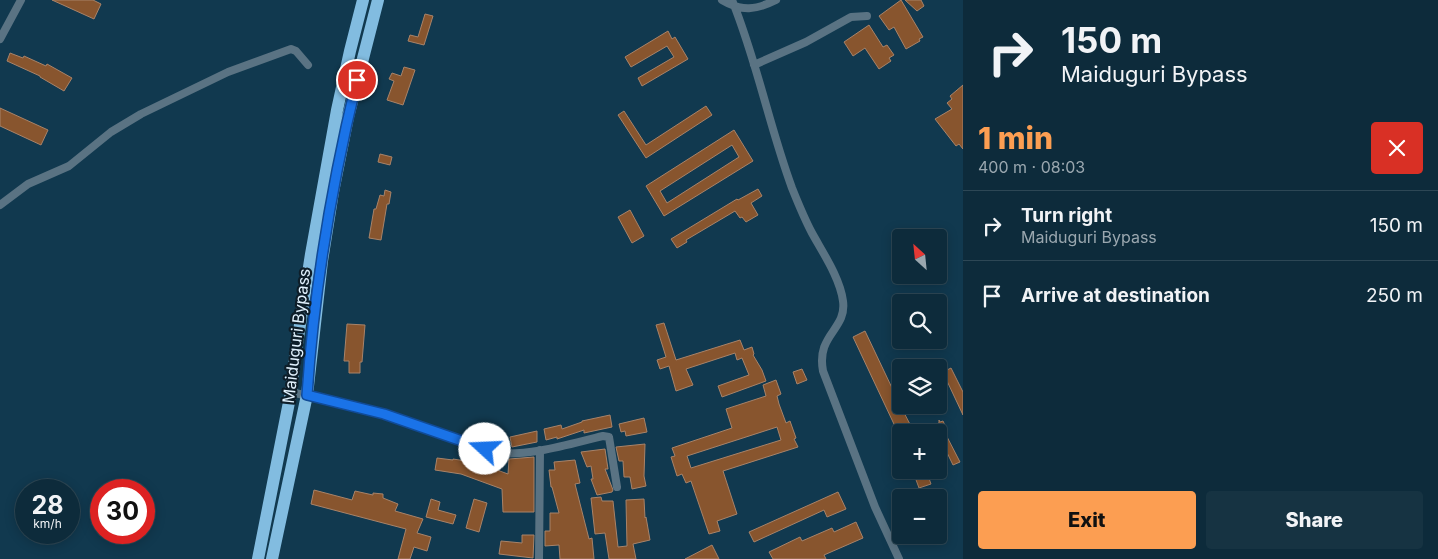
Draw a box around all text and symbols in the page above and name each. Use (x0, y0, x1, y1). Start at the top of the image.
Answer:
text: 150 m (1061, 19, 1162, 61)
icon: right (978, 20, 1043, 85)
pin (336, 59, 378, 101)
text: Maiduguri Bypass (1061, 61, 1248, 87)
icon: arrive (343, 66, 371, 94)
text: 1 min (978, 120, 1053, 156)
button: close (1371, 122, 1423, 174)
text: 400 m · 08:03 (978, 157, 1085, 177)
text: Turn right (1021, 204, 1112, 227)
icon: right (978, 212, 1006, 240)
text: 150 m (1370, 214, 1423, 237)
text: Maiduguri Bypass (1021, 227, 1157, 247)
north arrow (892, 229, 948, 284)
map controls (892, 229, 947, 544)
street label: Maiduguri Bypass (278, 267, 314, 405)
icon: arrive (978, 282, 1006, 310)
text: Arrive at destination (1021, 284, 1210, 307)
text: 250 m (1366, 284, 1423, 307)
button: search (892, 294, 947, 349)
button: layers (892, 359, 947, 414)
position arrow (458, 422, 510, 474)
button: + (892, 424, 947, 479)
speed limit sign: 30 (90, 479, 155, 544)
button: − (892, 489, 947, 544)
text: 28 (31, 490, 64, 520)
button: Exit (978, 491, 1196, 549)
button: Share (1206, 491, 1423, 549)
text: km/h (33, 516, 62, 531)

